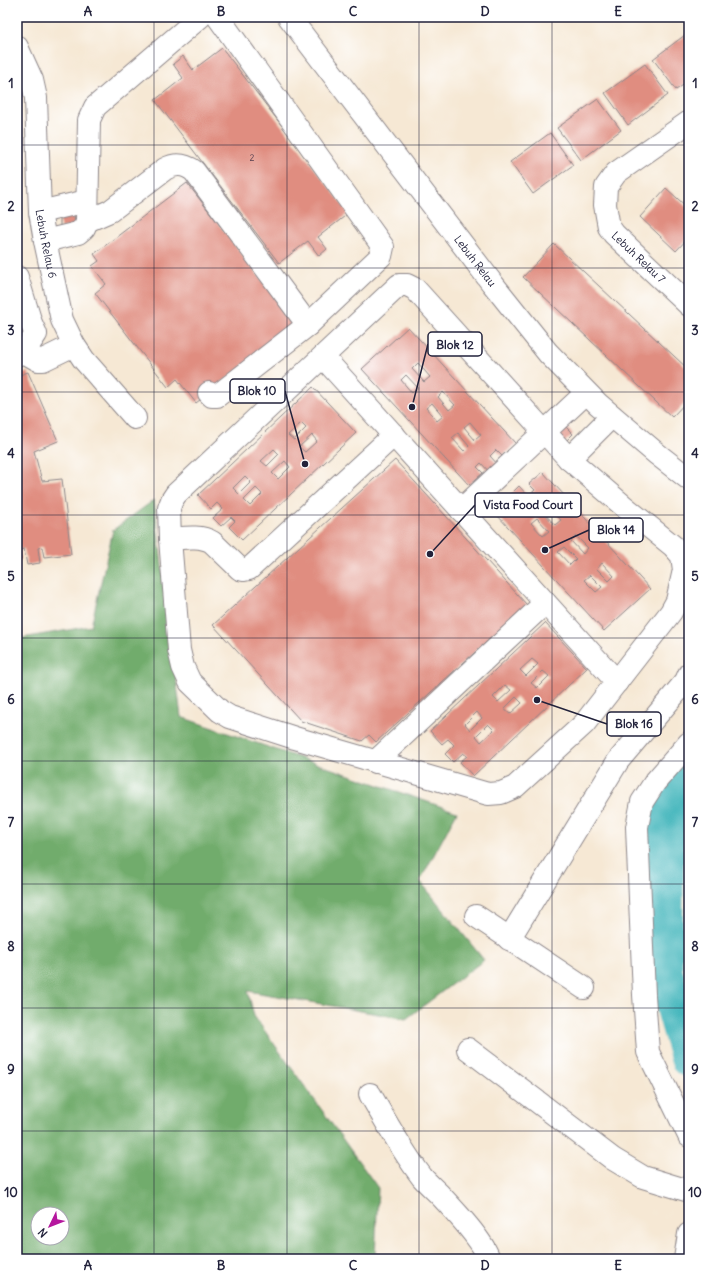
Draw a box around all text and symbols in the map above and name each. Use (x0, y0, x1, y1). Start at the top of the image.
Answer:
text: A (84, 3, 93, 20)
text: B (217, 3, 226, 20)
text: C (349, 3, 358, 20)
text: D (480, 3, 490, 20)
text: E (614, 3, 622, 20)
text: 1 (8, 75, 14, 92)
text: 1 (692, 75, 698, 92)
house number: 2 (250, 152, 255, 163)
text: 2 (7, 198, 15, 215)
text: 2 (691, 198, 699, 215)
street label: Lebuh Relau 6 (33, 208, 60, 279)
street label: Lebuh Relau 7 (609, 228, 669, 286)
street label: Lebuh Relau (451, 233, 500, 290)
text: 3 (7, 322, 15, 339)
text: 3 (691, 322, 699, 339)
callout: Blok 12 (428, 332, 482, 356)
text: Blok 12 (436, 337, 474, 352)
callout: Blok 10 (230, 379, 285, 403)
text: Blok 10 (238, 383, 277, 398)
text: 4 (7, 445, 15, 462)
text: 4 (691, 445, 699, 462)
callout: Vista Food Court (475, 493, 581, 517)
text: Vista Food Court (483, 497, 574, 512)
callout: Blok 14 (589, 518, 643, 542)
text: Blok 14 (597, 522, 635, 537)
text: 5 (7, 568, 15, 585)
text: 5 (691, 568, 699, 585)
text: 6 (7, 691, 15, 708)
text: 6 (691, 691, 699, 708)
callout: Blok 16 (607, 712, 661, 736)
text: Blok 16 (615, 716, 653, 731)
text: 7 (8, 814, 15, 831)
text: 7 (692, 814, 699, 831)
text: 8 (7, 938, 15, 955)
text: 8 (691, 938, 699, 955)
text: 9 (7, 1061, 15, 1078)
text: 9 (691, 1061, 699, 1078)
text: 10 (4, 1184, 18, 1201)
text: 10 (688, 1184, 702, 1201)
north arrow (30, 1206, 70, 1246)
text: N (35, 1225, 50, 1240)
text: A (84, 1257, 93, 1274)
text: B (217, 1257, 226, 1274)
text: C (349, 1257, 358, 1274)
text: D (480, 1257, 490, 1274)
text: E (614, 1257, 622, 1274)

